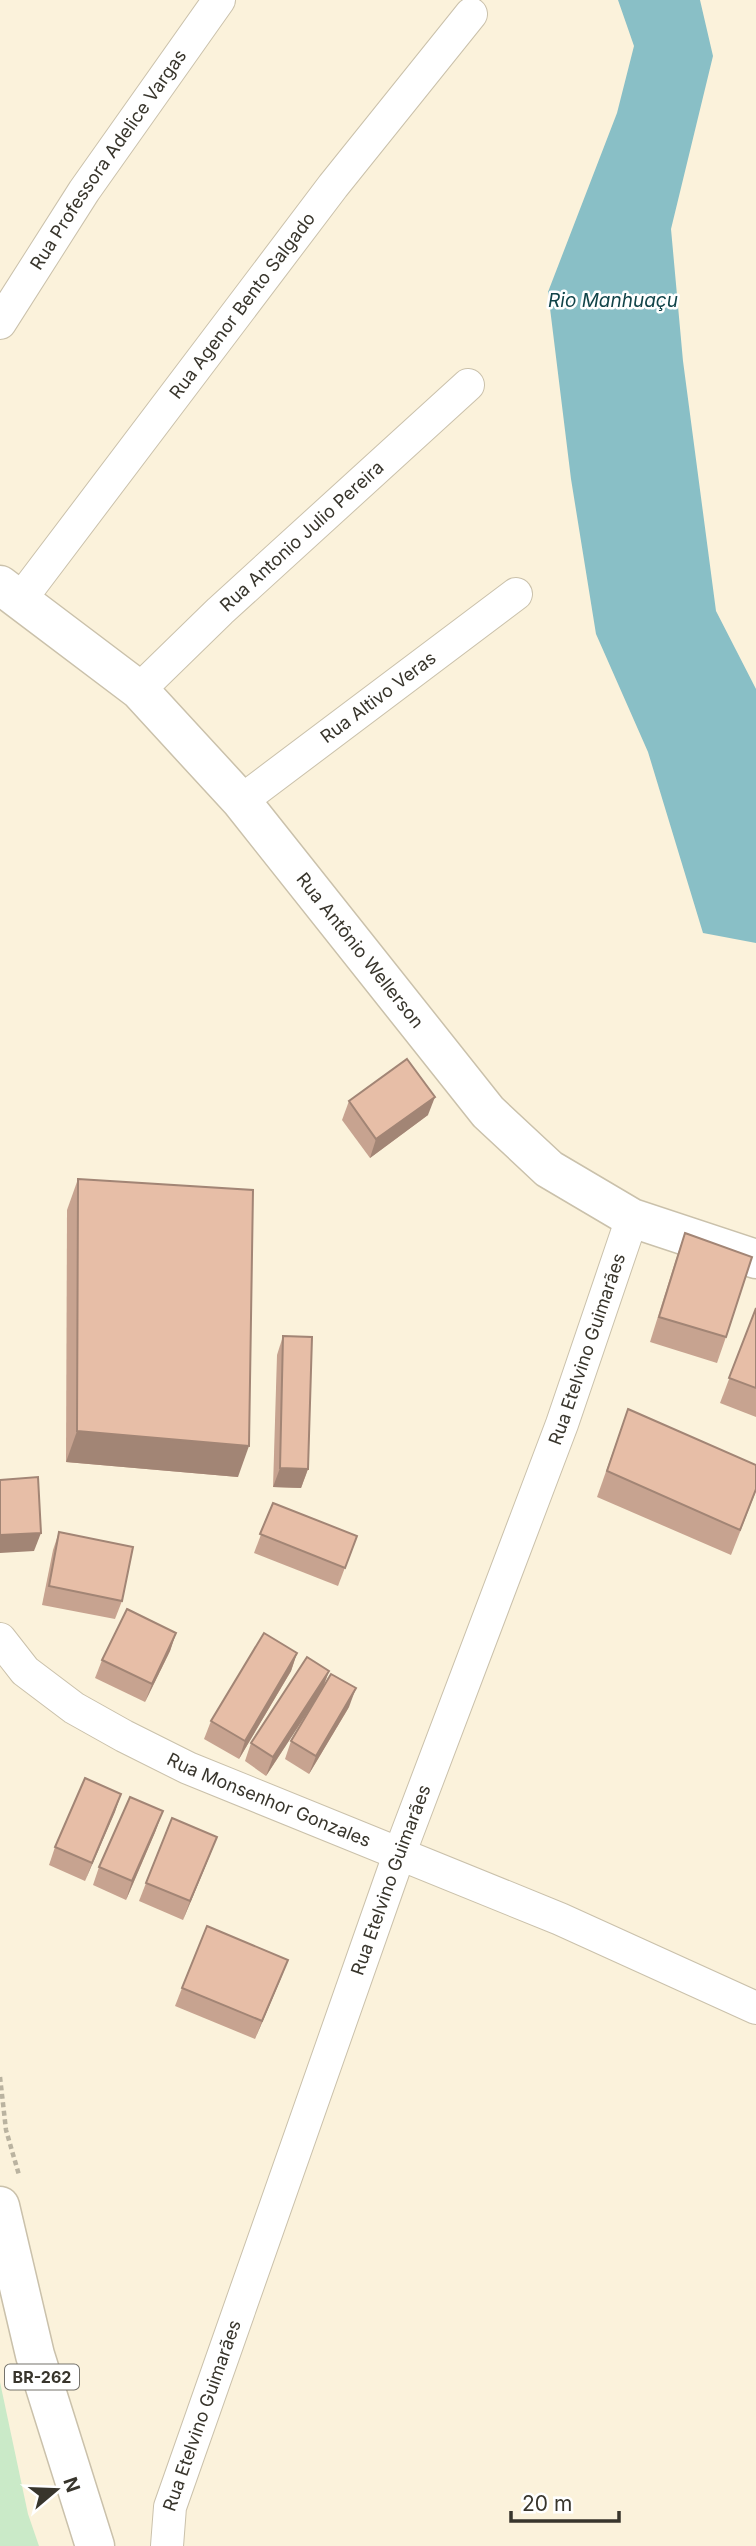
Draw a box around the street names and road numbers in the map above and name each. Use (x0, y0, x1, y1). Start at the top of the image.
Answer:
street label: Rua Professora Adelice Vargas (26, 45, 191, 274)
street label: Rua Agenor Bento Salgado (165, 208, 319, 403)
street label: Rua Antonio Julio Pereira (216, 456, 388, 616)
street label: Rua Altivo Veras (316, 647, 440, 747)
street label: Rua Antônio Wellerson (292, 869, 428, 1032)
street label: Rua Etelvino Guimarães (544, 1250, 629, 1448)
street label: Rua Monsenhor Gonzales (164, 1748, 374, 1851)
street label: Rua Etelvino Guimarães (347, 1781, 435, 1978)
street label: Rua Etelvino Guimarães (158, 2317, 245, 2514)
road number: BR-262 (5, 2364, 79, 2390)

